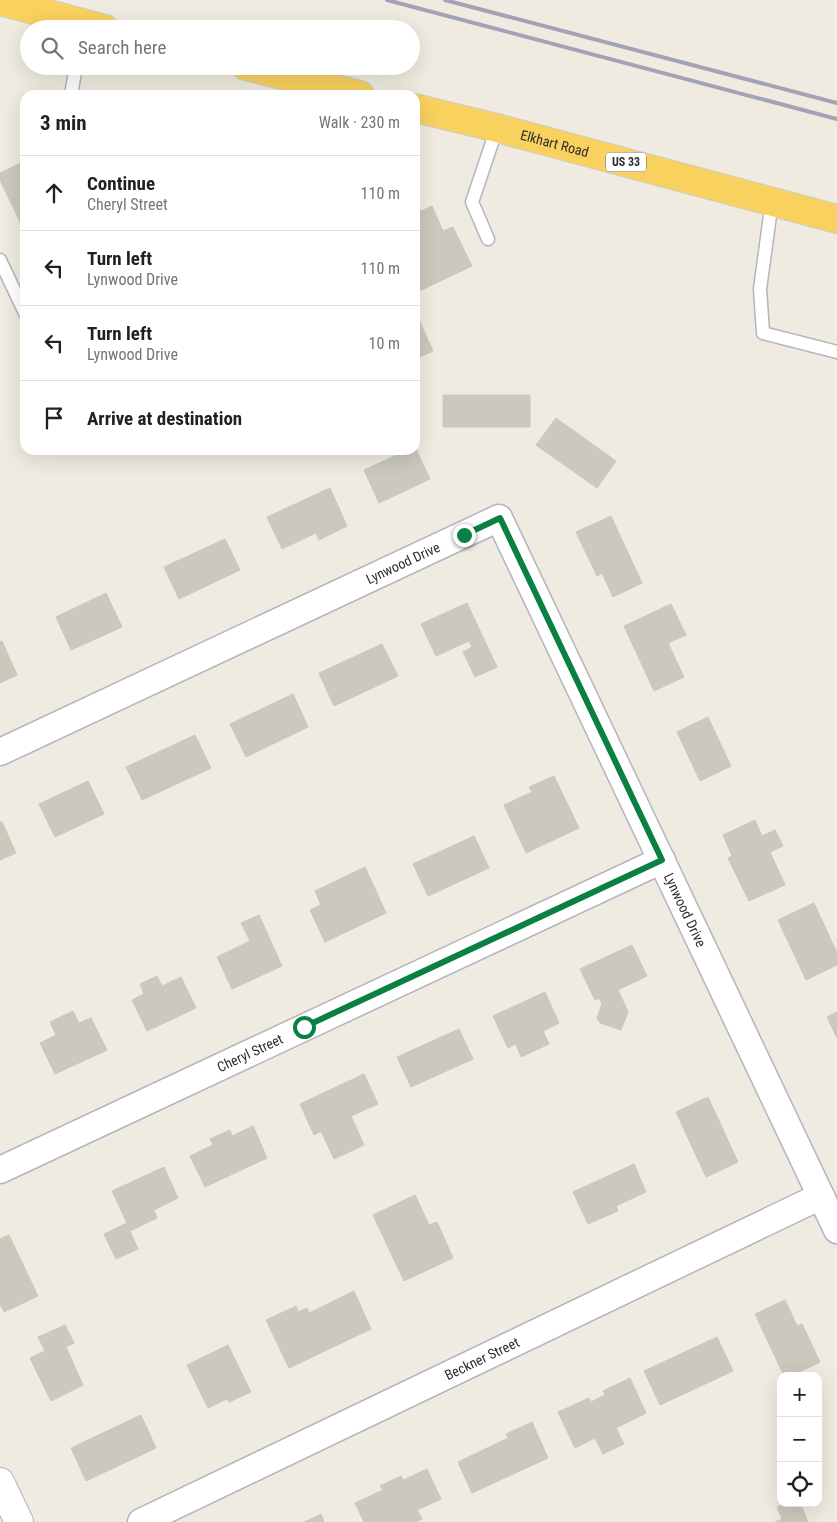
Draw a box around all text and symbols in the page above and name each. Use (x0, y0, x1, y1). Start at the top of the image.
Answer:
search box (20, 20, 420, 75)
icon: search (38, 34, 66, 62)
text: Search here (78, 36, 166, 59)
text: 3 min (40, 111, 87, 135)
text: Walk · 230 m (319, 113, 400, 132)
street label: Elkhart Road (519, 127, 591, 160)
road number: US 33 (606, 152, 646, 172)
text: Continue (87, 172, 155, 195)
icon: ahead (40, 179, 68, 207)
text: 110 m (361, 184, 400, 203)
text: Cheryl Street (87, 195, 168, 214)
text: Turn left (87, 247, 152, 270)
icon: left (40, 254, 68, 282)
text: 110 m (361, 259, 400, 278)
text: Lynwood Drive (87, 270, 178, 289)
text: Turn left (87, 322, 152, 345)
icon: left (40, 329, 68, 357)
text: 10 m (368, 334, 400, 353)
text: Lynwood Drive (87, 345, 178, 364)
icon: arrive (40, 404, 68, 432)
text: Arrive at destination (87, 407, 242, 430)
route end (453, 524, 476, 547)
street label: Lynwood Drive (363, 539, 443, 587)
street label: Lynwood Drive (661, 871, 710, 950)
route start (293, 1016, 316, 1039)
street label: Cheryl Street (215, 1031, 285, 1075)
street label: Beckner Street (442, 1334, 522, 1383)
map controls (777, 1372, 822, 1507)
button: + (777, 1372, 822, 1417)
button: − (777, 1417, 822, 1462)
button: locate (777, 1462, 822, 1507)

